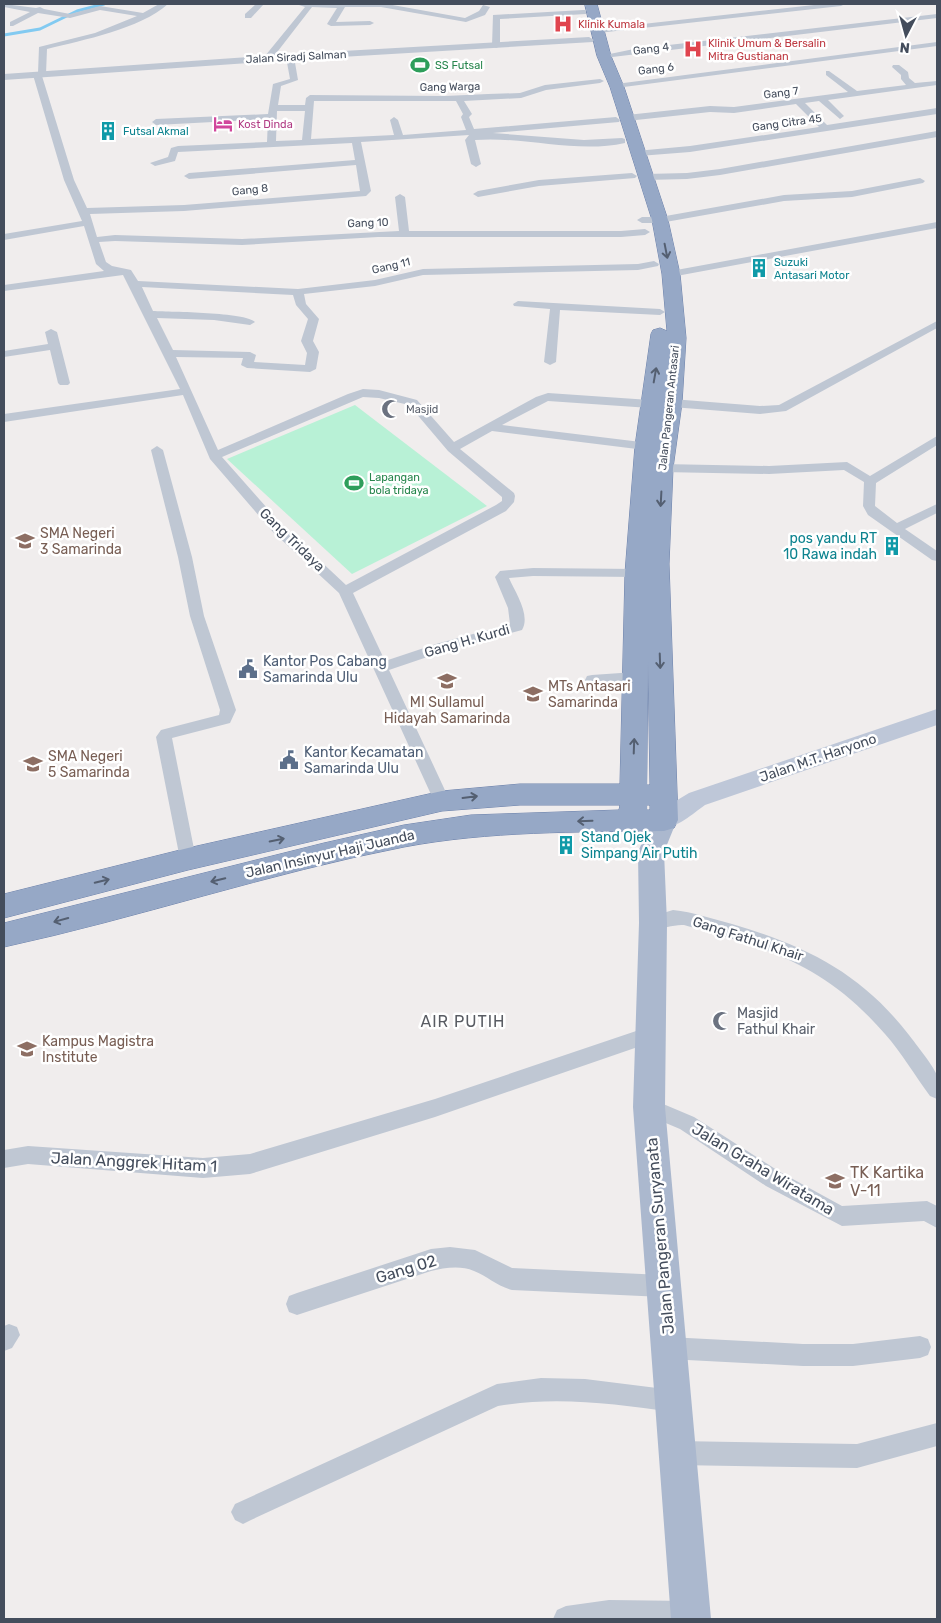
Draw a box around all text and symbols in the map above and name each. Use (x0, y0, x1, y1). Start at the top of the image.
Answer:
north arrow (881, 10, 931, 60)
hospital icon: Klinik Kumala (552, 13, 574, 35)
place label: Klinik Kumala (578, 18, 645, 31)
place label: Klinik Umum & Bersalin Mitra Gustianan (708, 37, 826, 63)
hospital icon: Klinik Umum & Bersalin Mitra Gustianan (682, 38, 704, 60)
text: N (899, 38, 911, 56)
street label: Gang 4 (632, 40, 670, 58)
street label: Jalan Siradj Salman (245, 48, 347, 66)
sports icon: SS Futsal (409, 54, 431, 76)
place label: SS Futsal (435, 59, 483, 72)
street label: Gang 6 (637, 60, 675, 78)
street label: Gang Warga (420, 80, 480, 94)
street label: Gang 7 (763, 84, 800, 102)
street label: Gang Citra 45 (751, 112, 823, 134)
hotel icon: Kost Dinda (212, 113, 234, 135)
place label: Kost Dinda (238, 118, 293, 131)
building icon: Futsal Akmal (97, 120, 119, 142)
place label: Futsal Akmal (123, 125, 189, 138)
street label: Gang 8 (231, 182, 269, 198)
street label: Gang 10 (347, 216, 389, 230)
one-way arrow (662, 242, 672, 258)
street label: Gang 11 (371, 255, 411, 277)
place label: Suzuki Antasari Motor (774, 256, 850, 282)
building icon: Suzuki Antasari Motor (748, 257, 770, 279)
street label: Jalan Pangeran Antasari (656, 345, 682, 471)
one-way arrow (650, 367, 660, 383)
mosque icon: Masjid (380, 398, 402, 420)
place label: Masjid (406, 403, 438, 416)
place label: Lapangan bola tridaya (369, 471, 429, 497)
sports icon: Lapangan bola tridaya (343, 472, 365, 494)
one-way arrow (656, 491, 665, 507)
street label: Gang Tridaya (256, 505, 328, 575)
place label: SMA Negeri 3 Samarinda (40, 525, 122, 558)
school or university icon: SMA Negeri 3 Samarinda (14, 530, 36, 552)
place label: pos yandu RT 10 Rawa indah (783, 530, 877, 563)
building icon: pos yandu RT 10 Rawa indah (881, 535, 903, 557)
street label: Gang H. Kurdi (422, 621, 512, 661)
place label: Kantor Pos Cabang Samarinda Ulu (263, 653, 387, 686)
one-way arrow (656, 653, 665, 669)
public building icon: Kantor Pos Cabang Samarinda Ulu (237, 658, 259, 680)
school or university icon: MI Sullamul Hidayah Samarinda (436, 670, 458, 692)
place label: MTs Antasari Samarinda (548, 678, 631, 711)
school or university icon: MTs Antasari Samarinda (522, 683, 544, 705)
place label: MI Sullamul Hidayah Samarinda (384, 694, 510, 727)
street label: Jalan M.T. Haryono (757, 730, 879, 786)
one-way arrow (630, 738, 639, 754)
place label: Kantor Kecamatan Samarinda Ulu (304, 744, 423, 777)
place label: SMA Negeri 5 Samarinda (48, 748, 130, 781)
public building icon: Kantor Kecamatan Samarinda Ulu (278, 749, 300, 771)
school or university icon: SMA Negeri 5 Samarinda (22, 753, 44, 775)
one-way arrow (461, 792, 477, 802)
one-way arrow (577, 817, 593, 826)
street label: Jalan Insinyur Haji Juanda (244, 826, 416, 882)
place label: Stand Ojek Simpang Air Putih (581, 829, 698, 862)
one-way arrow (269, 834, 285, 844)
building icon: Stand Ojek Simpang Air Putih (555, 834, 577, 856)
one-way arrow (93, 876, 109, 885)
one-way arrow (211, 876, 227, 886)
street label: Gang Fathul Khair (690, 913, 806, 965)
one-way arrow (53, 916, 69, 926)
place label: Masjid Fathul Khair (737, 1005, 816, 1038)
mosque icon: Masjid Fathul Khair (711, 1010, 733, 1032)
district label: AIR PUTIH (420, 1012, 506, 1031)
place label: Kampus Magistra Institute (42, 1033, 154, 1066)
school or university icon: Kampus Magistra Institute (16, 1038, 38, 1060)
street label: Jalan Graha Wiratama (688, 1119, 838, 1219)
street label: Jalan Pangeran Suryanata (642, 1137, 678, 1335)
street label: Jalan Anggrek Hitam 1 (50, 1148, 218, 1176)
place label: TK Kartika V-11 (850, 1163, 924, 1200)
school or university icon: TK Kartika V-11 (824, 1170, 846, 1192)
street label: Gang 02 (373, 1251, 439, 1287)

